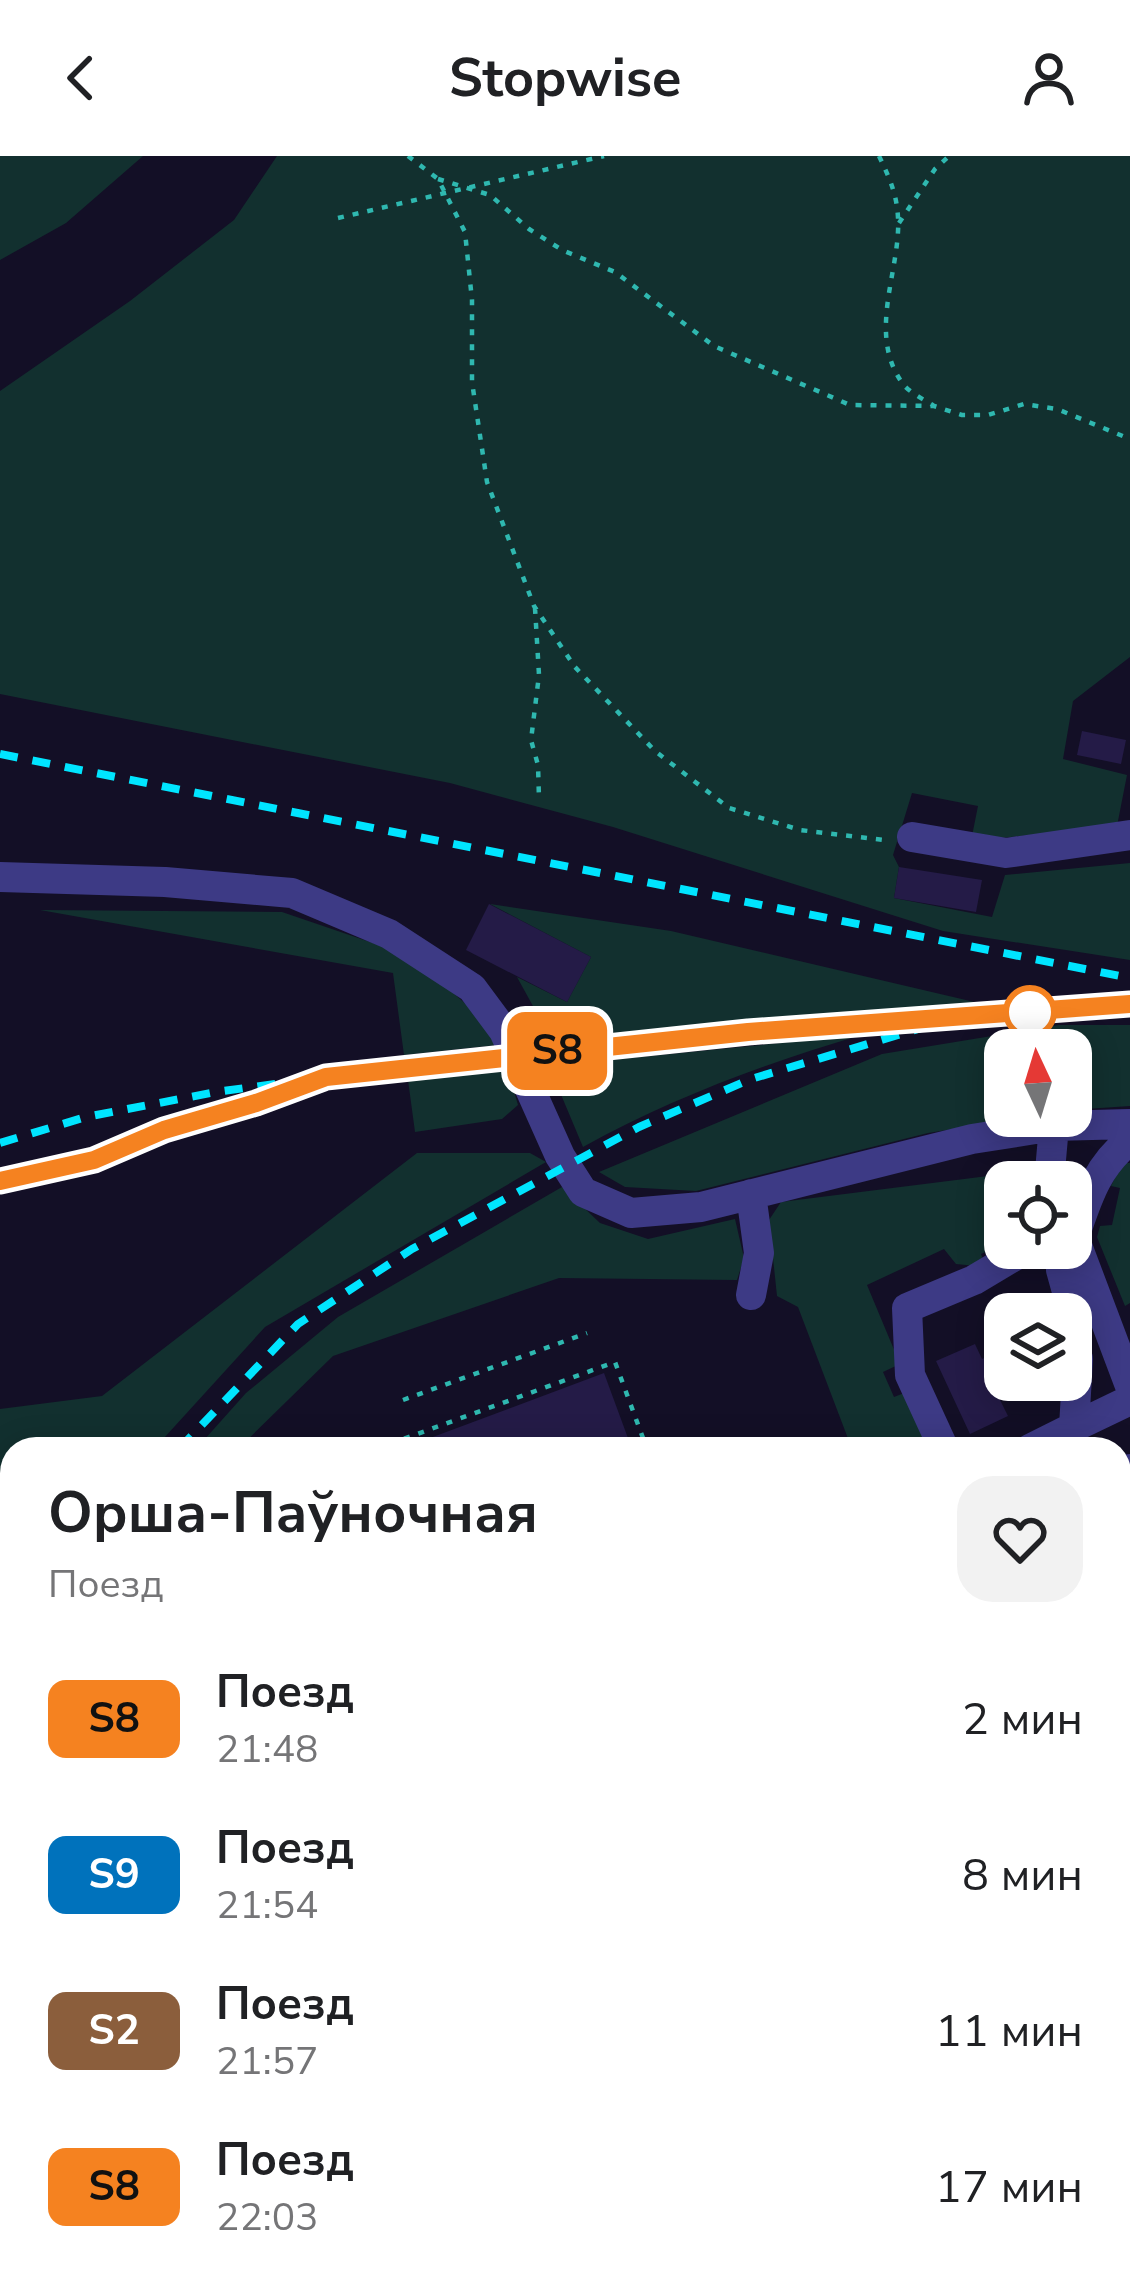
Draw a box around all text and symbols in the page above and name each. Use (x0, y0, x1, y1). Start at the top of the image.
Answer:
text: Stopwise (449, 41, 681, 115)
icon: back (48, 45, 114, 111)
icon: person (1016, 45, 1082, 111)
unlabelled marker (1005, 987, 1055, 1037)
line badge: S8 (503, 1012, 611, 1090)
text: S8 (531, 1022, 583, 1079)
north arrow (984, 1029, 1092, 1137)
map controls (984, 1029, 1092, 1401)
button: locate (984, 1161, 1092, 1269)
button: layers (984, 1293, 1092, 1401)
text: Орша-Паўночная (48, 1474, 538, 1552)
button: heart (957, 1476, 1083, 1602)
text: Поезд (48, 1558, 164, 1611)
text: Поезд (216, 1662, 354, 1723)
text: 2 мин (962, 1689, 1083, 1750)
text: S8 (88, 1690, 140, 1747)
text: 21:48 (216, 1723, 319, 1776)
text: Поезд (216, 1818, 354, 1879)
text: 8 мин (962, 1845, 1083, 1906)
text: S9 (88, 1846, 140, 1903)
text: 21:54 (216, 1879, 319, 1932)
text: Поезд (216, 1974, 354, 2035)
text: 11 мин (935, 2001, 1083, 2062)
text: S2 (88, 2002, 140, 2059)
text: 21:57 (216, 2035, 319, 2088)
text: Поезд (216, 2130, 354, 2191)
text: 17 мин (935, 2157, 1083, 2218)
text: S8 (88, 2158, 140, 2215)
text: 22:03 (216, 2191, 319, 2244)

